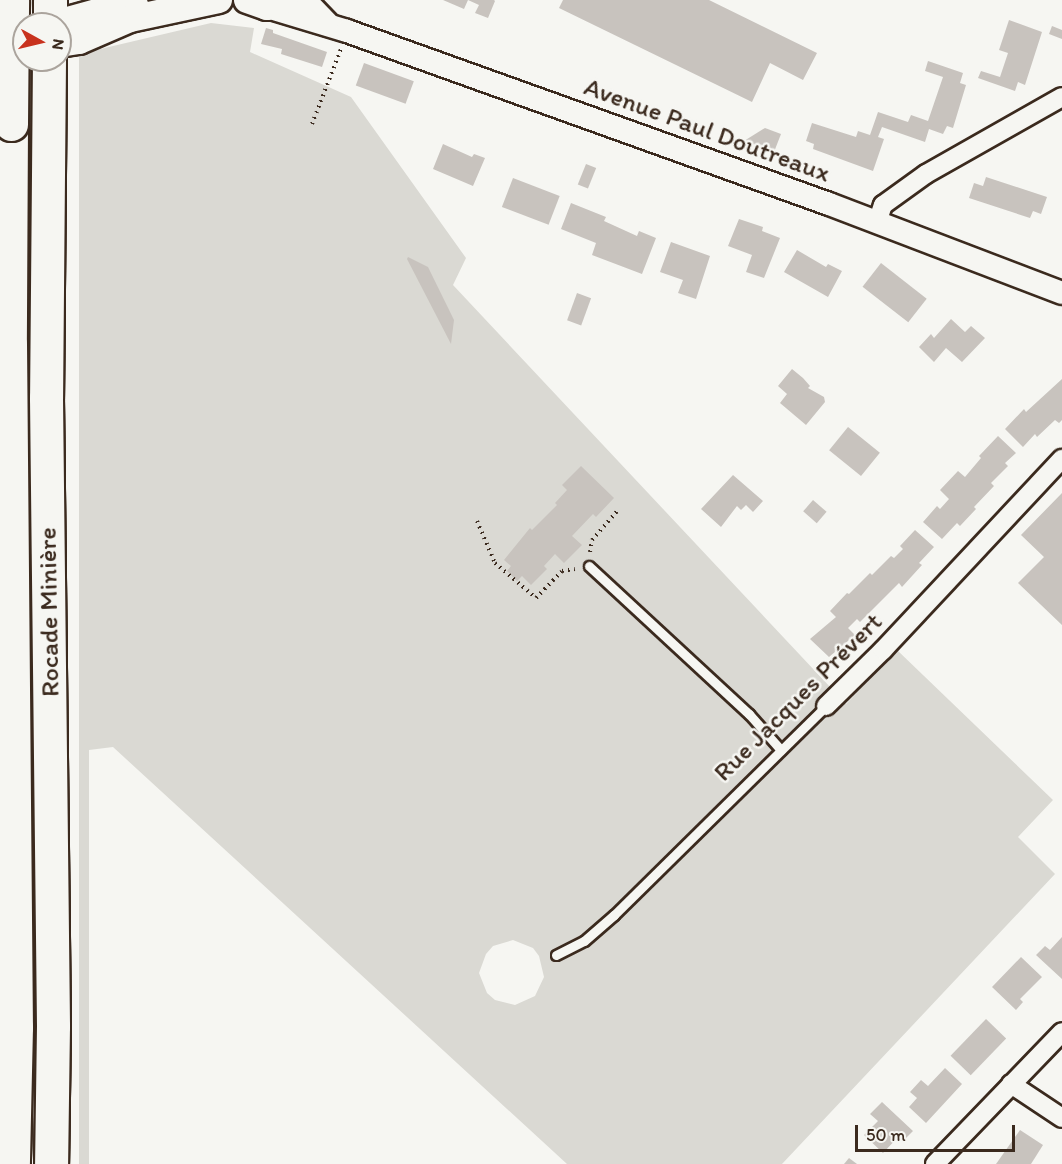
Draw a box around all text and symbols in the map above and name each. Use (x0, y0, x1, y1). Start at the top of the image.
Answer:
north arrow (12, 12, 72, 72)
text: N (48, 38, 68, 51)
street label: Avenue Paul Doutreaux (580, 71, 834, 189)
street label: Rocade Minière (32, 527, 66, 697)
street label: Rue Jacques Prévert (707, 606, 889, 788)
scale bar (858, 1113, 1018, 1151)
text: 50 m (866, 1124, 906, 1146)

